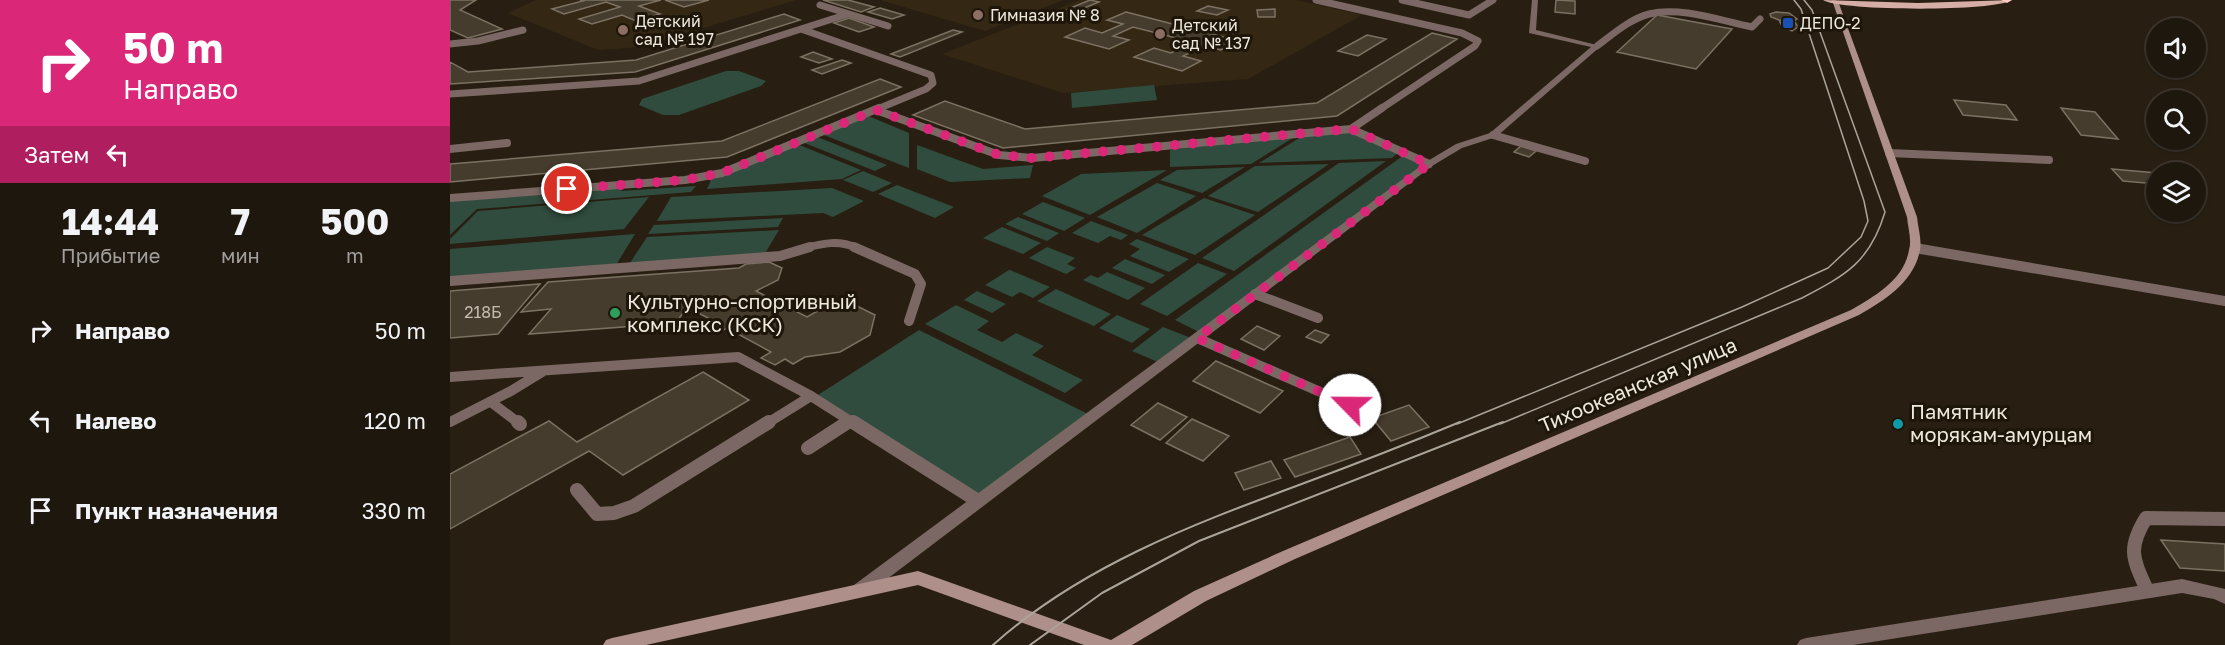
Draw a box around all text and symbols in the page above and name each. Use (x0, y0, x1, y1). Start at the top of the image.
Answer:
place label: Гимназия № 8 (990, 5, 1100, 25)
marker: Гимназия № 8 (971, 8, 985, 22)
place label: Детский сад № 197 (635, 11, 714, 49)
place label: ДЕПО-2 (1800, 13, 1861, 33)
place label: Детский сад № 137 (1172, 15, 1251, 53)
marker: ДЕПО-2 (1781, 16, 1795, 30)
map controls (2146, 18, 2206, 222)
button: sound (2146, 18, 2206, 78)
text: 50 m (123, 22, 223, 72)
marker: Детский сад № 197 (616, 23, 630, 37)
icon: right (24, 24, 102, 102)
marker: Детский сад № 137 (1153, 27, 1167, 41)
text: Направо (123, 73, 238, 105)
button: search (2146, 90, 2206, 150)
icon: left (101, 138, 134, 171)
text: Затем (24, 141, 89, 168)
button: layers (2146, 162, 2206, 222)
pin (541, 163, 592, 214)
icon: arrive (550, 172, 583, 205)
text: 14:44 (62, 200, 159, 243)
text: 7 (231, 200, 250, 243)
text: 500 (321, 200, 389, 243)
text: Прибытие (61, 243, 160, 267)
text: мин (221, 243, 260, 267)
text: m (346, 243, 364, 267)
place label: Культурно-спортивный комплекс (КСК) (627, 289, 857, 336)
house number: 218Б (464, 302, 502, 322)
marker: Культурно-спортивный комплекс (КСК) (608, 306, 622, 320)
icon: right (24, 314, 57, 347)
text: Направо (75, 317, 170, 344)
text: 50 m (375, 317, 426, 344)
street label: Тихоокеанская улица (1535, 332, 1740, 437)
position arrow (1318, 373, 1382, 437)
place label: Памятник морякам-амурцам (1910, 399, 2092, 446)
icon: left (24, 404, 57, 437)
text: Налево (75, 407, 157, 434)
text: 120 m (364, 407, 426, 434)
marker: Памятник морякам-амурцам (1891, 417, 1905, 431)
icon: arrive (24, 494, 57, 527)
text: Пункт назначения (75, 497, 278, 524)
text: 330 m (362, 497, 426, 524)

